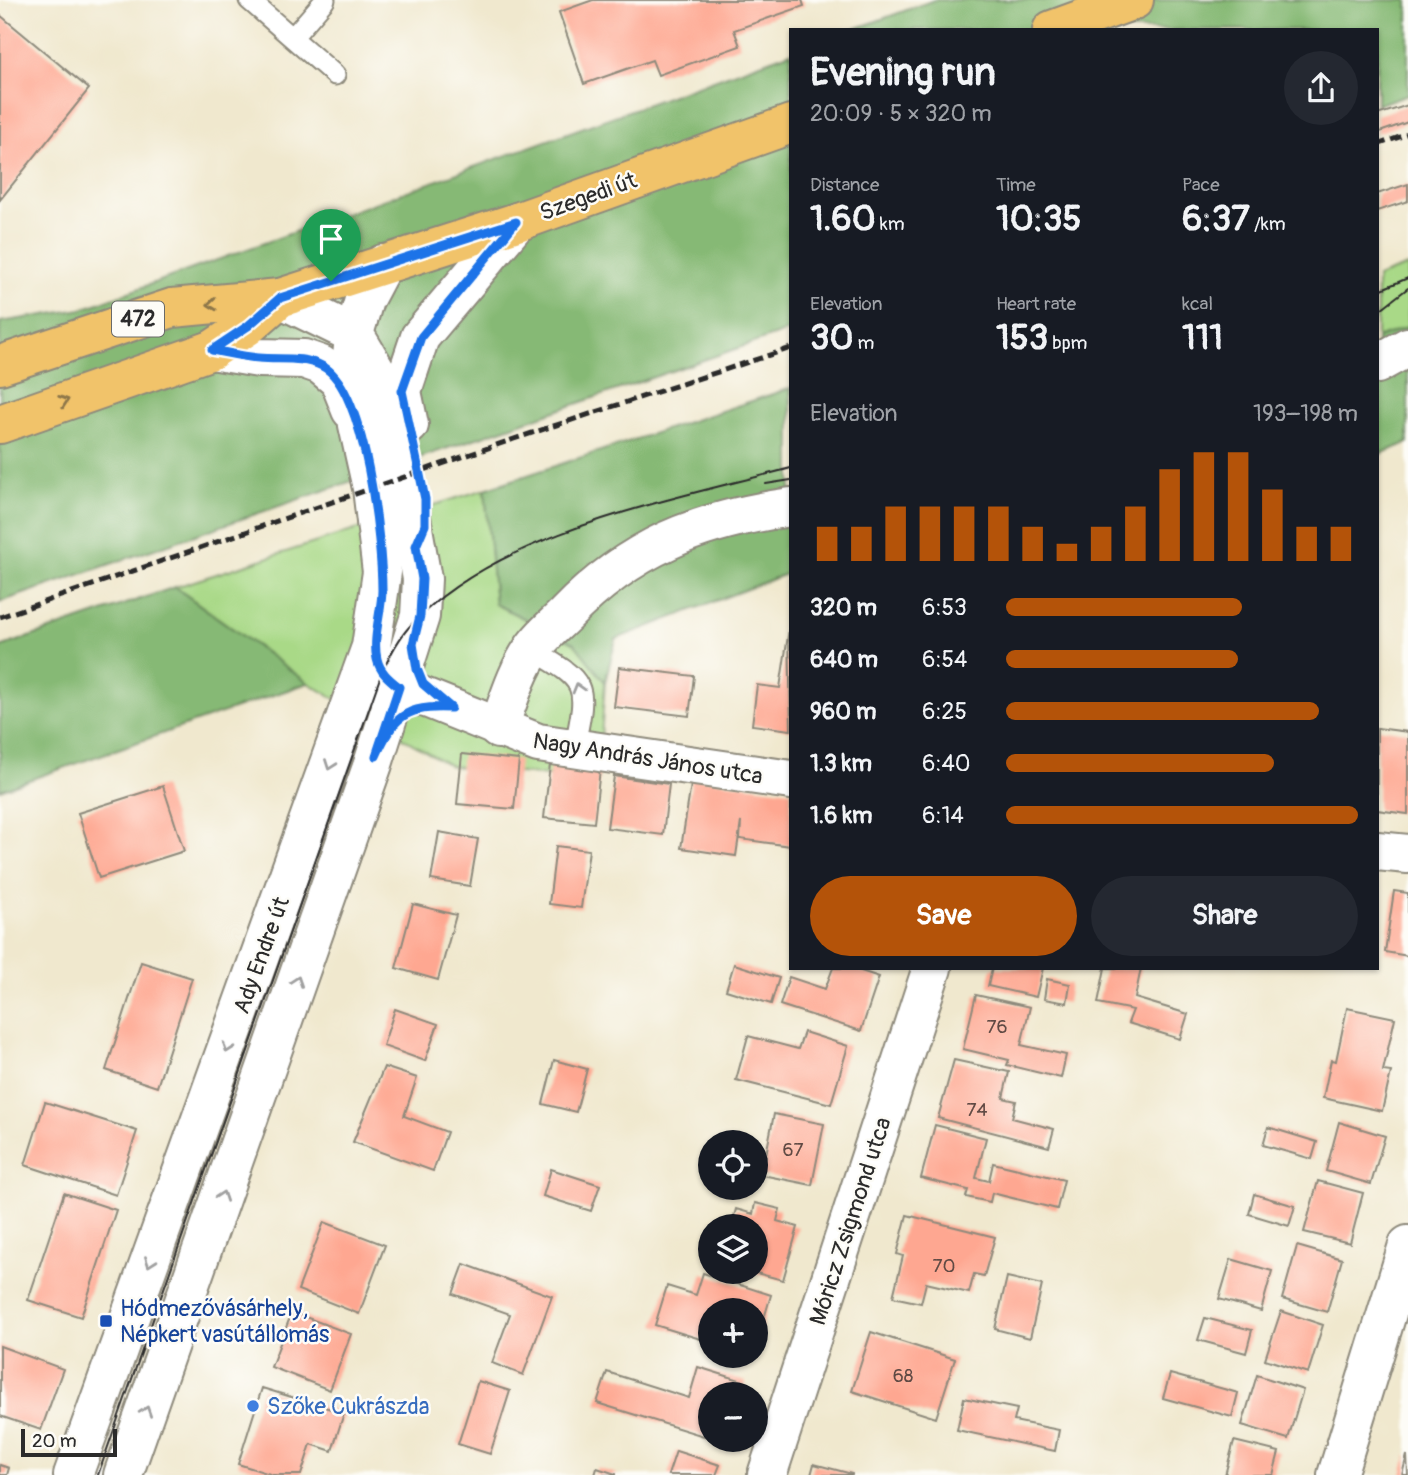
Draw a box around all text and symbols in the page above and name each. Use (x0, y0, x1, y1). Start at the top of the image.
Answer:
text: Evening run (810, 49, 996, 97)
button: share (1284, 51, 1358, 125)
text: 20:09 · 5 × 320 m (810, 99, 992, 128)
street label: Szegedi út (536, 165, 641, 227)
text: Distance (810, 173, 879, 197)
text: Time (996, 173, 1036, 197)
text: Pace (1182, 173, 1220, 197)
text: 1.60 (810, 197, 876, 241)
text: 10:35 (996, 197, 1081, 241)
text: 6:37 (1182, 197, 1250, 241)
pin (301, 209, 361, 281)
text: km (876, 212, 905, 236)
text: /km (1250, 212, 1286, 236)
icon: arrive (312, 220, 350, 258)
text: Elevation (810, 292, 882, 316)
text: Heart rate (996, 292, 1076, 316)
text: kcal (1182, 292, 1213, 316)
one-way arrow (206, 296, 217, 311)
road number: 472 (112, 302, 164, 336)
text: 30 (810, 316, 853, 360)
text: 153 (996, 316, 1048, 360)
text: 111 (1182, 316, 1223, 360)
text: m (853, 331, 874, 355)
text: bpm (1048, 331, 1087, 355)
one-way arrow (58, 395, 70, 409)
text: Elevation (810, 399, 898, 428)
text: 193–198 m (1253, 399, 1358, 428)
text: 320 m (810, 593, 877, 622)
text: 6:53 (922, 593, 967, 622)
text: 640 m (810, 645, 878, 674)
text: 6:54 (922, 645, 967, 674)
one-way arrow (572, 683, 586, 695)
text: 960 m (810, 697, 876, 726)
text: 6:25 (922, 697, 967, 726)
street label: Nagy András János utca (531, 726, 765, 791)
text: 1.3 km (810, 749, 872, 778)
text: 6:40 (922, 749, 971, 778)
one-way arrow (325, 758, 339, 770)
text: 1.6 km (810, 801, 872, 830)
text: 6:14 (922, 801, 964, 830)
button: Save (810, 876, 1077, 956)
button: Share (1091, 876, 1358, 956)
street label: Ady Endre út (227, 892, 296, 1018)
one-way arrow (289, 976, 303, 988)
house number: 76 (986, 1015, 1008, 1039)
one-way arrow (222, 1041, 236, 1054)
house number: 74 (966, 1098, 988, 1122)
street label: Móricz Zsigmond utca (803, 1114, 898, 1329)
map controls (698, 1130, 768, 1452)
button: locate (698, 1130, 768, 1200)
house number: 67 (783, 1138, 803, 1162)
one-way arrow (213, 1191, 227, 1203)
button: layers (698, 1214, 768, 1284)
house number: 70 (932, 1254, 956, 1278)
one-way arrow (145, 1255, 159, 1267)
place label: Hódmezővásárhely, Népkert vasútállomás (120, 1294, 329, 1349)
button: + (698, 1298, 768, 1368)
marker: Hódmezővásárhely, Népkert vasútállomás (98, 1313, 114, 1329)
house number: 68 (893, 1364, 913, 1388)
button: − (698, 1382, 768, 1452)
place label: Szőke Cukrászda (267, 1392, 429, 1421)
marker: Szőke Cukrászda (245, 1398, 261, 1414)
one-way arrow (138, 1405, 152, 1417)
scale bar (21, 1426, 117, 1458)
text: 20 m (32, 1429, 77, 1453)

